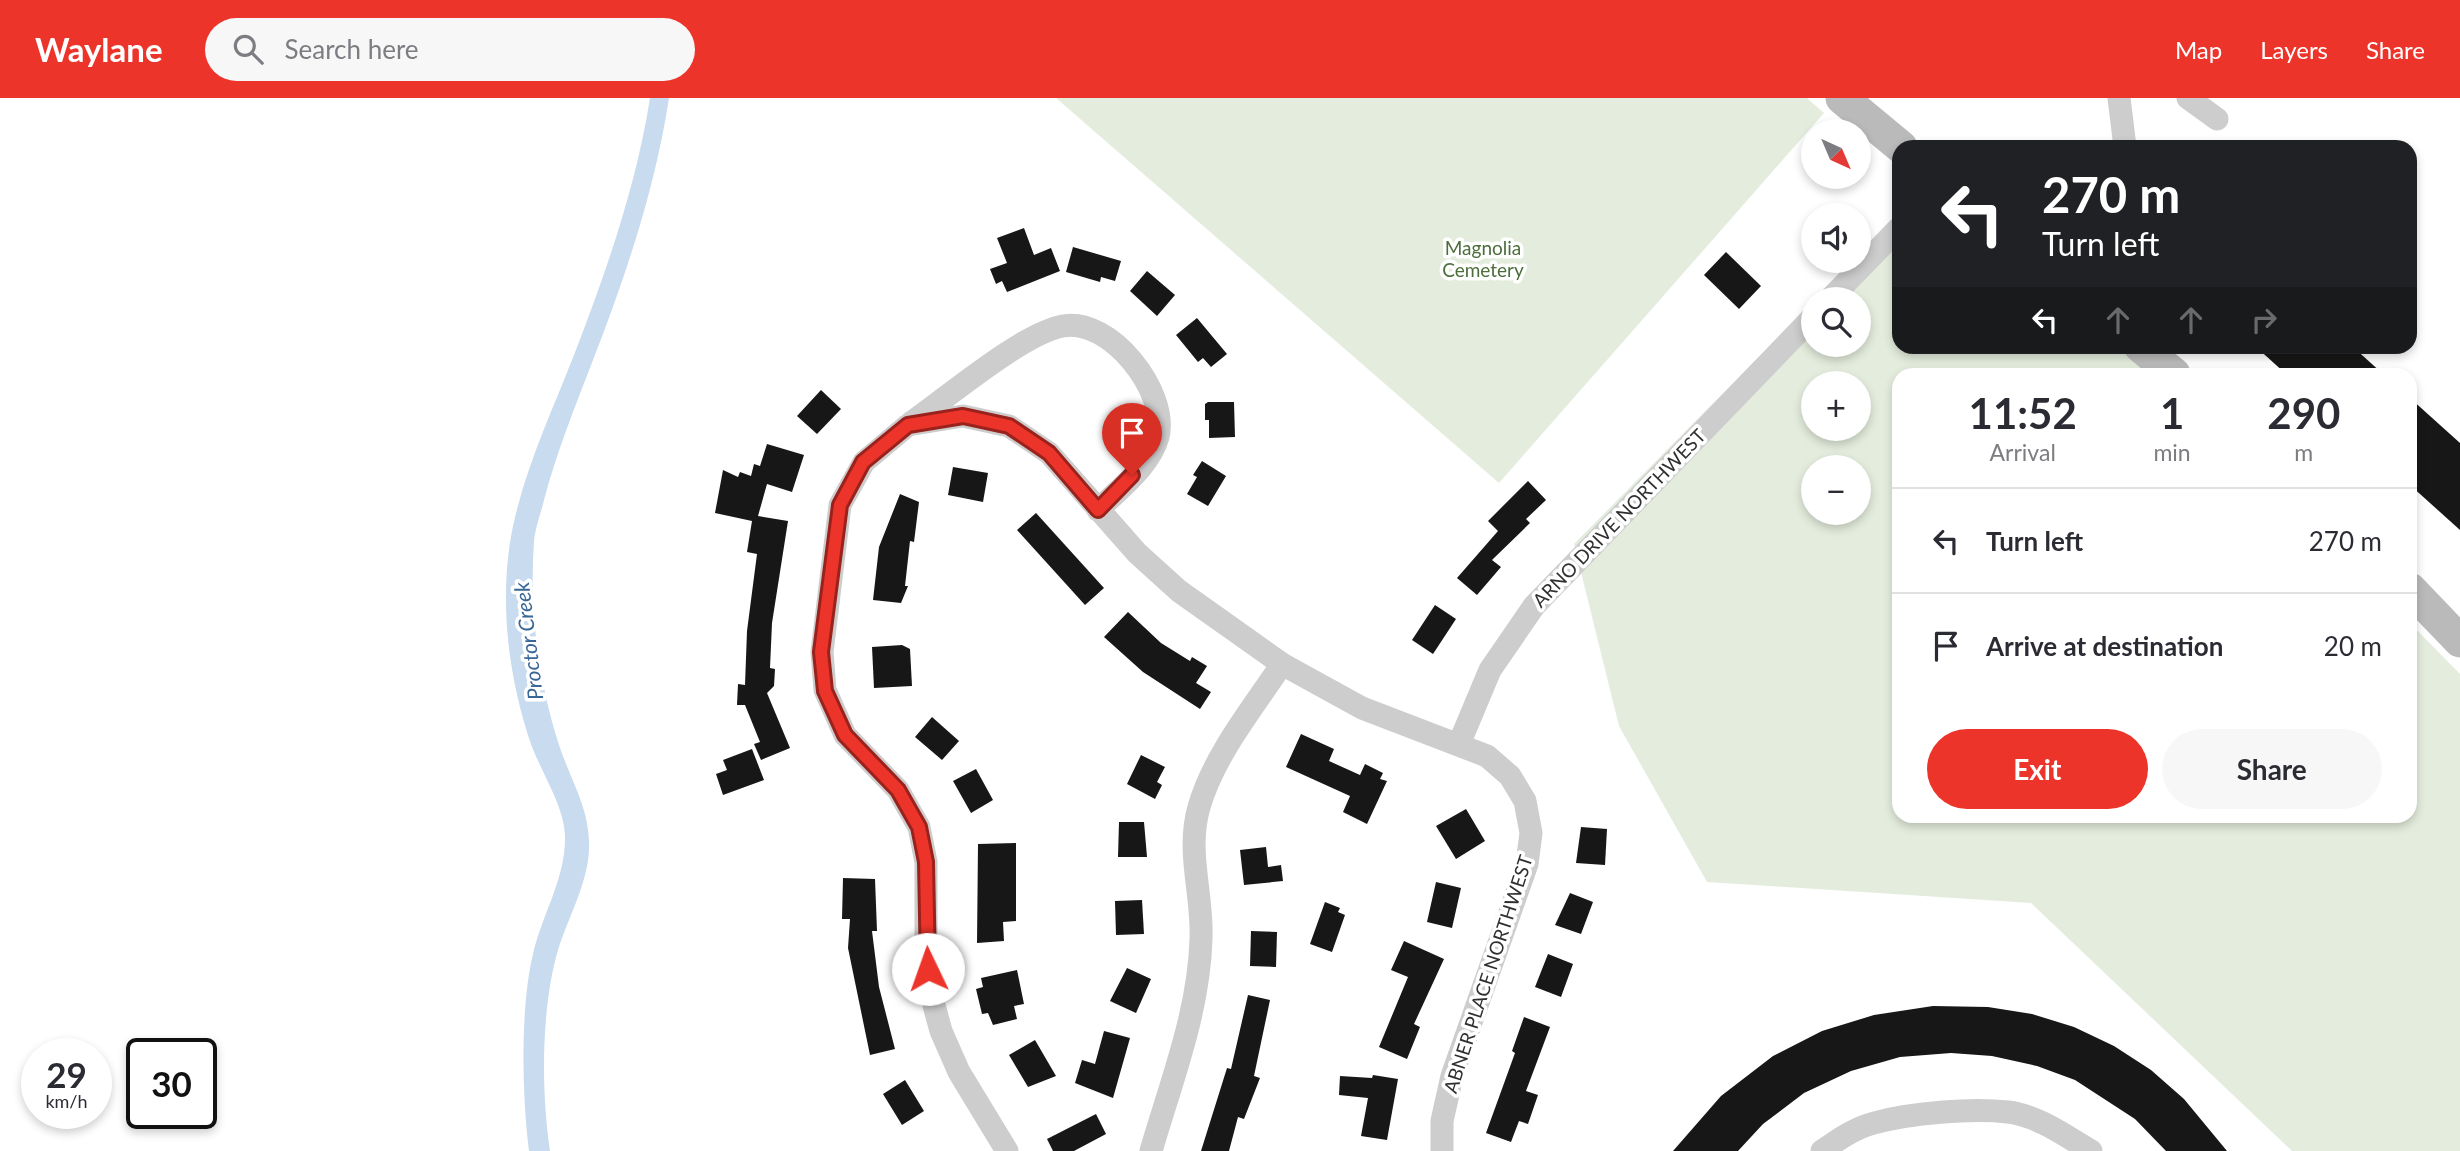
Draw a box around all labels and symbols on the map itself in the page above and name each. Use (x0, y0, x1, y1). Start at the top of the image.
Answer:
north arrow (1801, 119, 1871, 189)
park label: Magnolia Cemetery (1442, 236, 1524, 281)
pin (1102, 403, 1162, 475)
street label: ARNO DRIVE NORTHWEST (1527, 424, 1710, 612)
water label: Proctor Creek (508, 580, 547, 702)
street label: ABNER PLACE NORTHWEST (1438, 852, 1537, 1096)
position arrow (891, 932, 965, 1006)
speed limit sign: 30 (126, 1038, 217, 1129)

